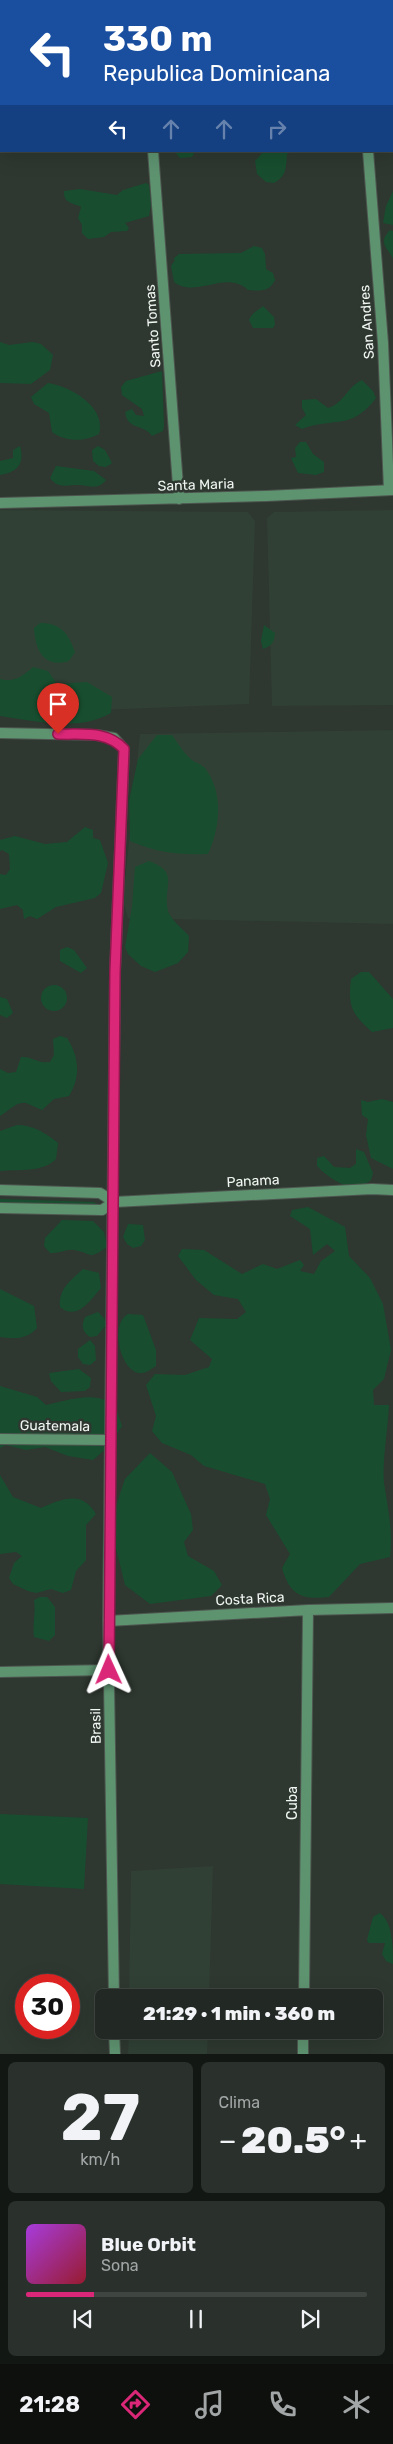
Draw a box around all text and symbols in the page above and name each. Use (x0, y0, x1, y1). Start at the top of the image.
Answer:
text: 330 m (103, 18, 212, 60)
icon: left (20, 20, 85, 85)
text: Republica Dominicana (103, 60, 330, 87)
icon: left (104, 115, 132, 143)
icon: ahead (157, 115, 185, 143)
icon: ahead (210, 115, 238, 143)
icon: right (263, 115, 291, 143)
street label: Santo Tomas (142, 284, 164, 368)
street label: San Andres (356, 284, 378, 360)
street label: Santa Maria (157, 475, 235, 495)
pin (37, 683, 79, 734)
icon: arrive (44, 690, 72, 718)
street label: Panama (226, 1171, 280, 1191)
street label: Guatemala (20, 1417, 90, 1435)
street label: Costa Rica (215, 1589, 285, 1609)
position arrow (82, 1643, 134, 1695)
street label: Brasil (87, 1708, 105, 1744)
street label: Cuba (284, 1786, 301, 1820)
speed limit sign: 30 (15, 1974, 80, 2039)
text: 21:29 · 1 min · 360 m (143, 2002, 335, 2025)
text: 27 (61, 2079, 140, 2156)
text: Clima (219, 2093, 260, 2112)
text: 20.5° (241, 2117, 346, 2163)
text: − (219, 2124, 237, 2157)
text: + (350, 2124, 367, 2157)
text: km/h (80, 2150, 120, 2169)
text: Blue Orbit (101, 2233, 196, 2256)
text: Sona (101, 2256, 139, 2275)
icon: previous (69, 2305, 97, 2333)
icon: pause (182, 2305, 210, 2333)
icon: next (296, 2305, 324, 2333)
icon: directions (118, 2387, 153, 2422)
icon: music (192, 2387, 227, 2422)
icon: phone (265, 2387, 300, 2422)
icon: climate (339, 2387, 374, 2422)
text: 21:28 (19, 2391, 80, 2418)

